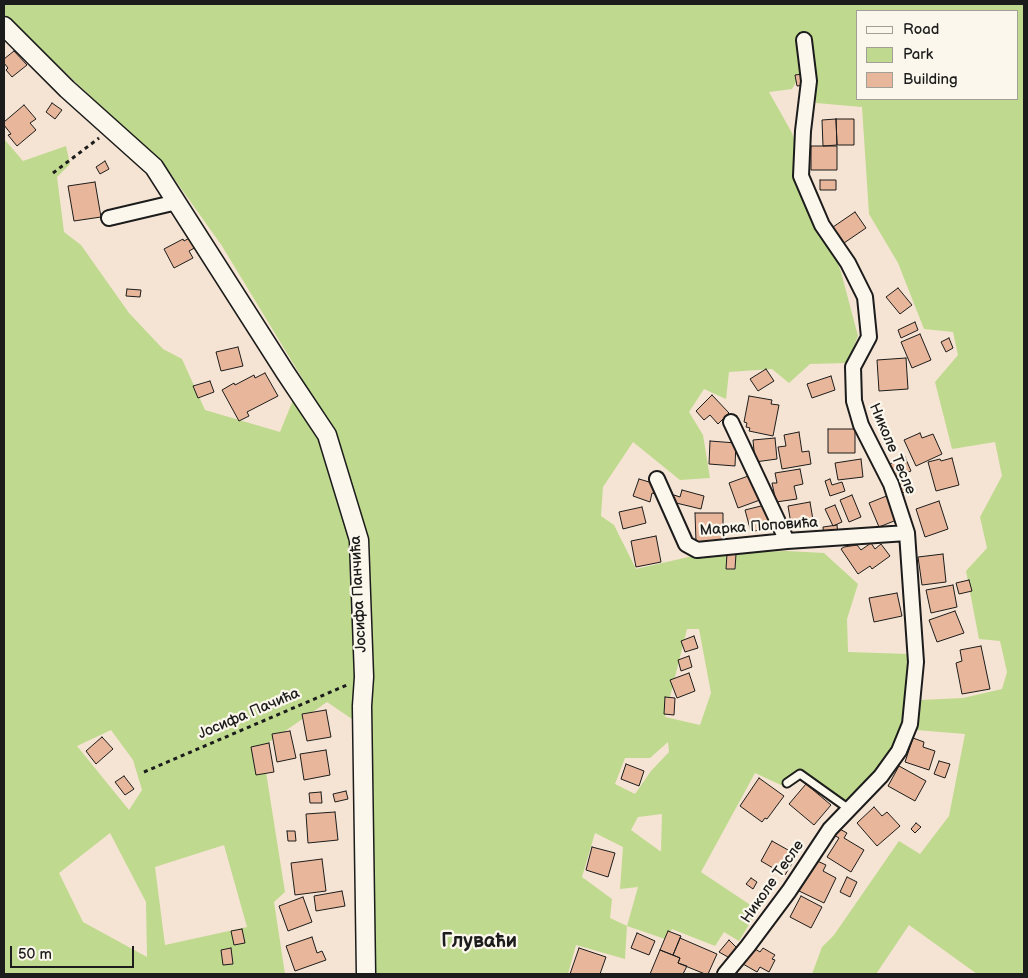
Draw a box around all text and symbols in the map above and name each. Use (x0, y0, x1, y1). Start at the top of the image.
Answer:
legend (856, 10, 1018, 100)
text: Road (903, 20, 939, 39)
text: Park (903, 45, 933, 64)
text: Building (903, 70, 958, 89)
street label: Николе Тесле (865, 401, 919, 497)
street label: Марка Поповића (699, 514, 819, 540)
street label: Јосифа Панчића (347, 535, 371, 653)
street label: Јосифа Пачића (195, 684, 303, 744)
street label: Николе Тесле (738, 837, 808, 927)
district label: Глуваћи (441, 930, 517, 954)
scale bar (12, 936, 136, 968)
text: 50 m (18, 945, 52, 964)

